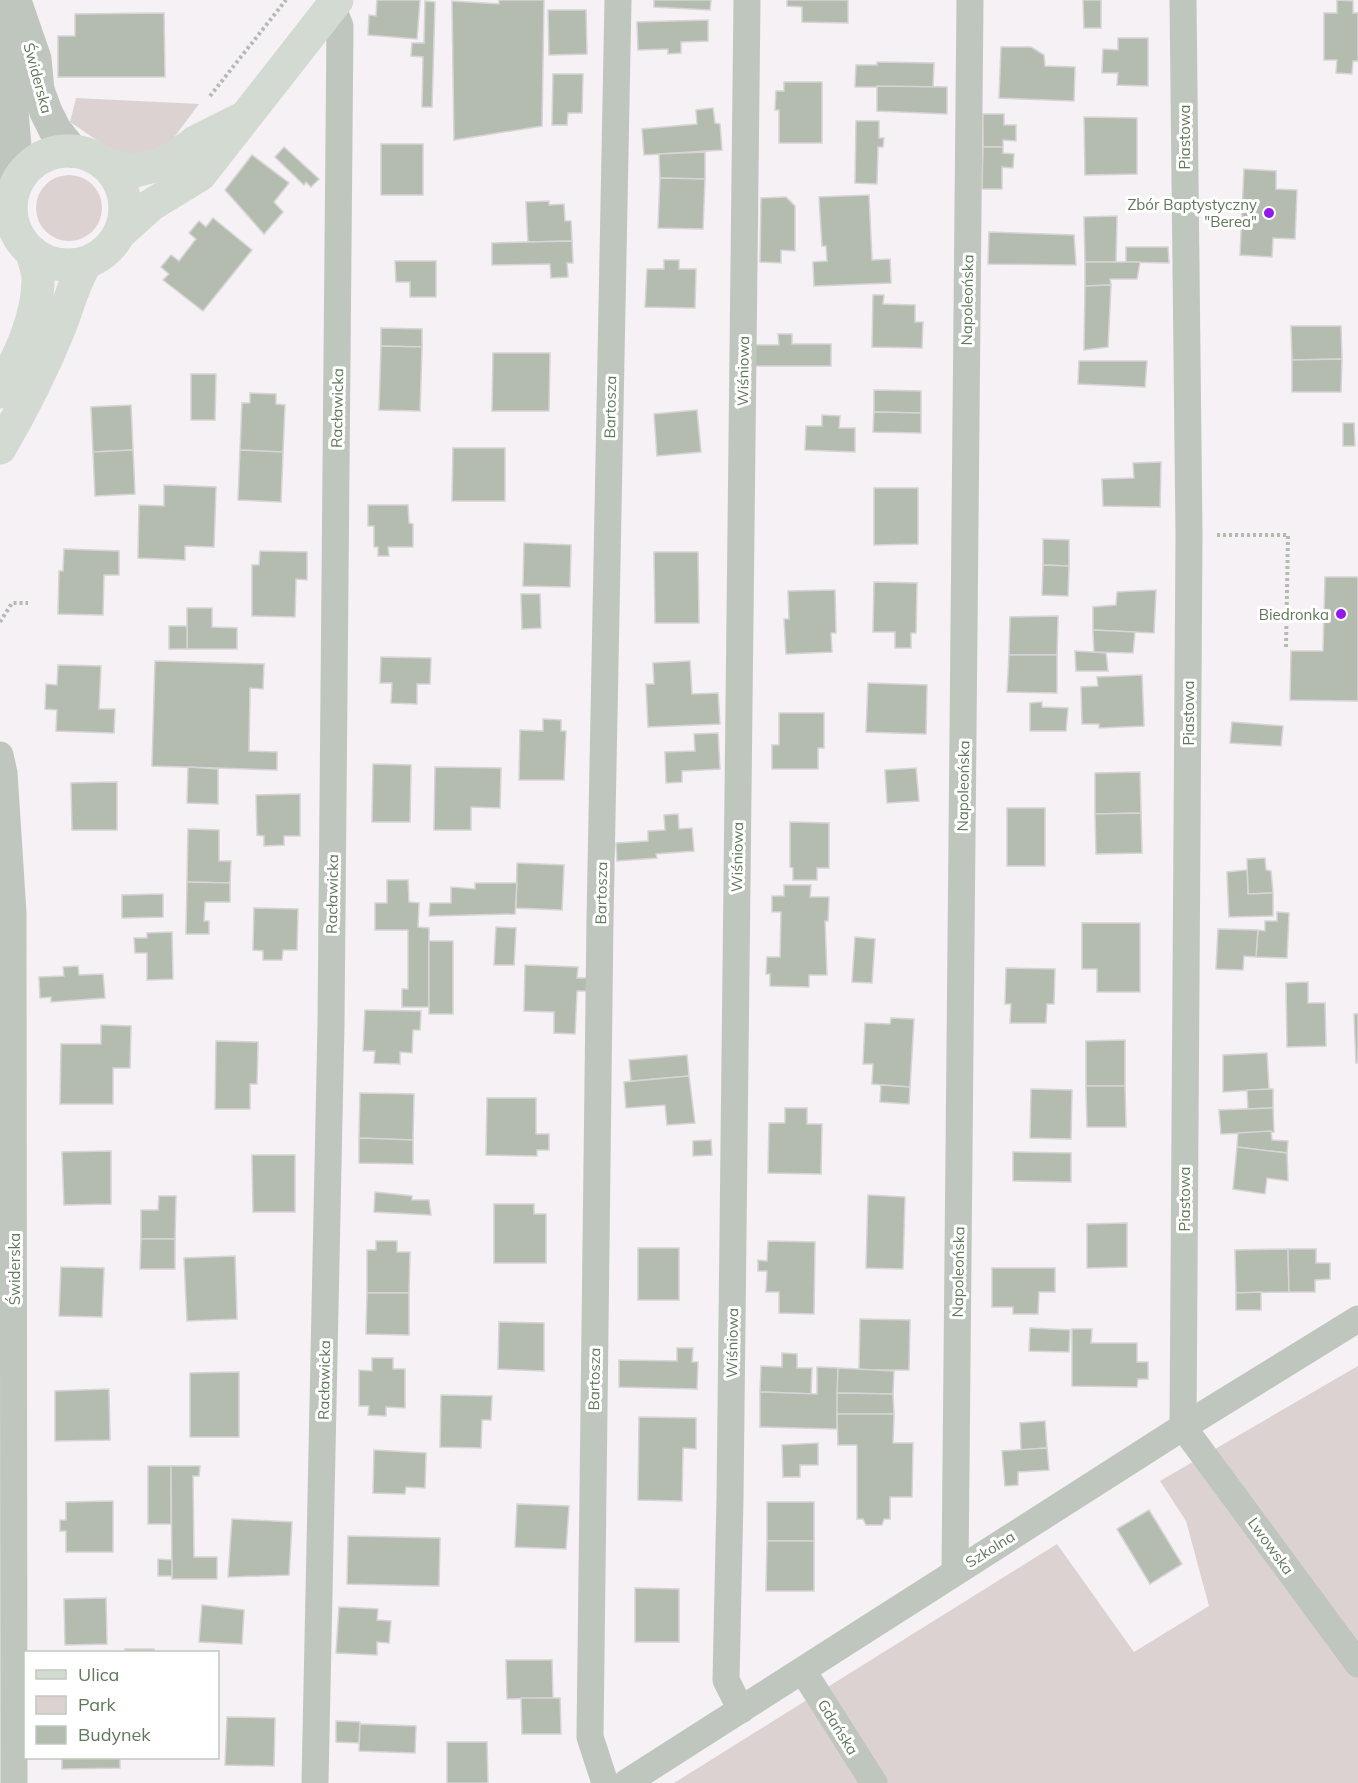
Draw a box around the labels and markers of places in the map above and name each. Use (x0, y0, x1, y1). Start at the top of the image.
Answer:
place label: Zbór Baptystyczny "Berea" (1127, 195, 1257, 231)
marker: Zbór Baptystyczny "Berea" (1262, 206, 1276, 220)
place label: Biedronka (1259, 605, 1329, 624)
marker: Biedronka (1334, 607, 1348, 621)

